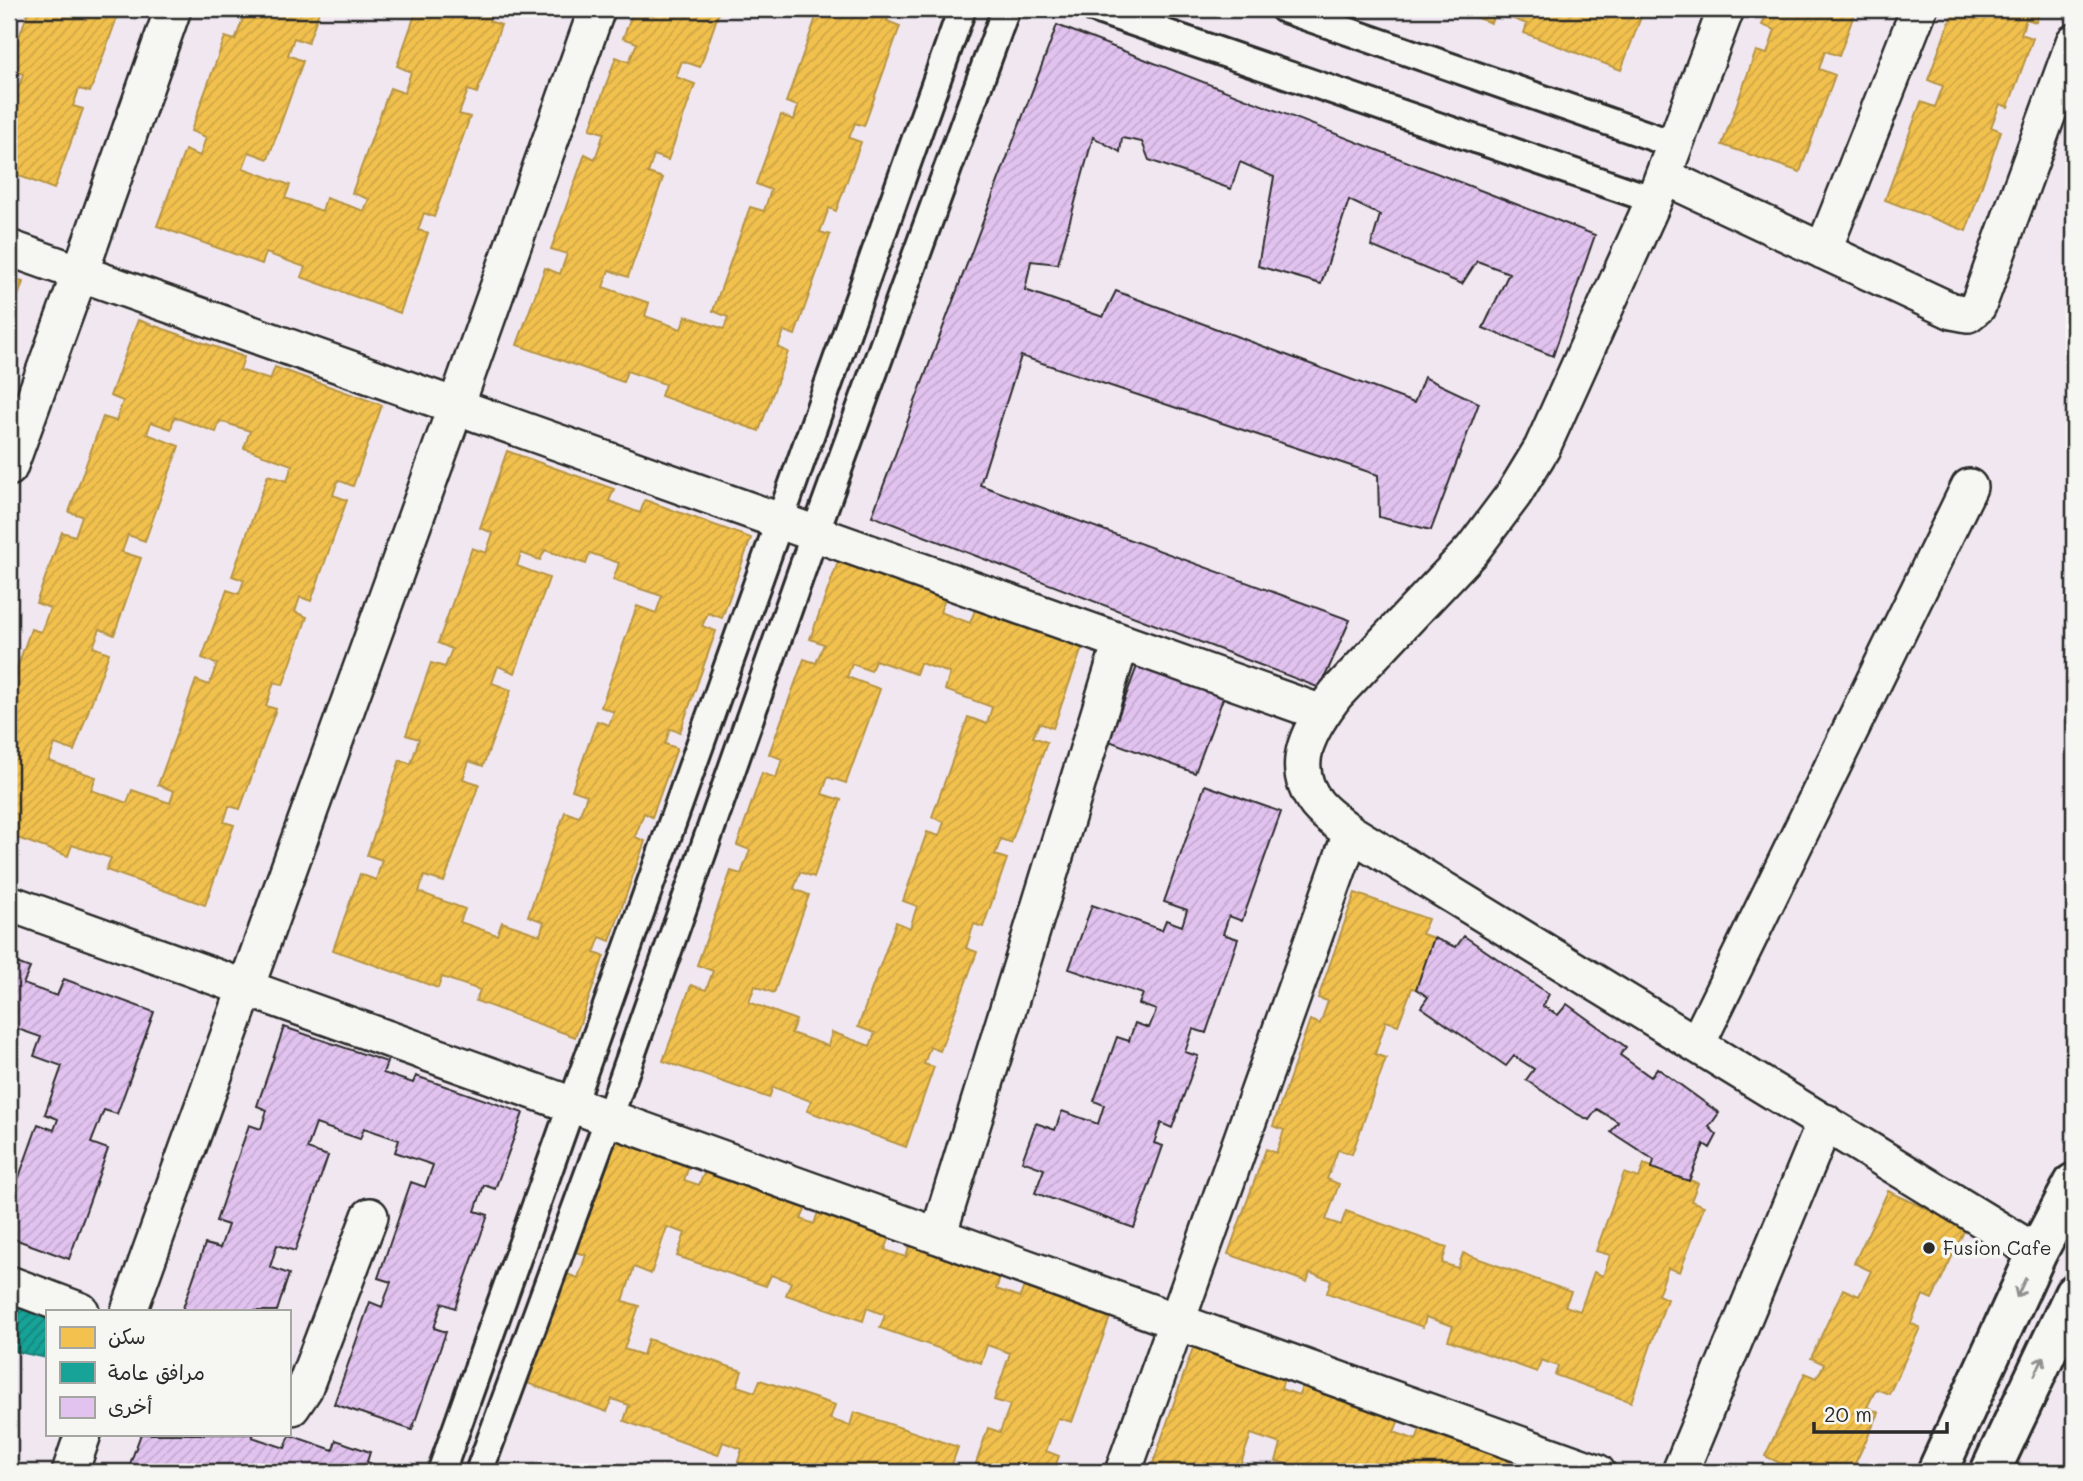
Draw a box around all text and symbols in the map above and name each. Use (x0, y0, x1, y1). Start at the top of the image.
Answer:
place label: Fusion Cafe (1943, 1235, 2052, 1260)
marker: Fusion Cafe (1921, 1240, 1937, 1256)
one-way arrow (2014, 1277, 2027, 1298)
legend (46, 1310, 290, 1436)
text: سكن (108, 1322, 146, 1349)
one-way arrow (2033, 1356, 2047, 1377)
text: مرافق عامة (108, 1358, 205, 1385)
scale bar (1814, 1390, 1946, 1434)
text: أخرى (108, 1392, 152, 1419)
text: 20 m (1824, 1400, 1872, 1427)

